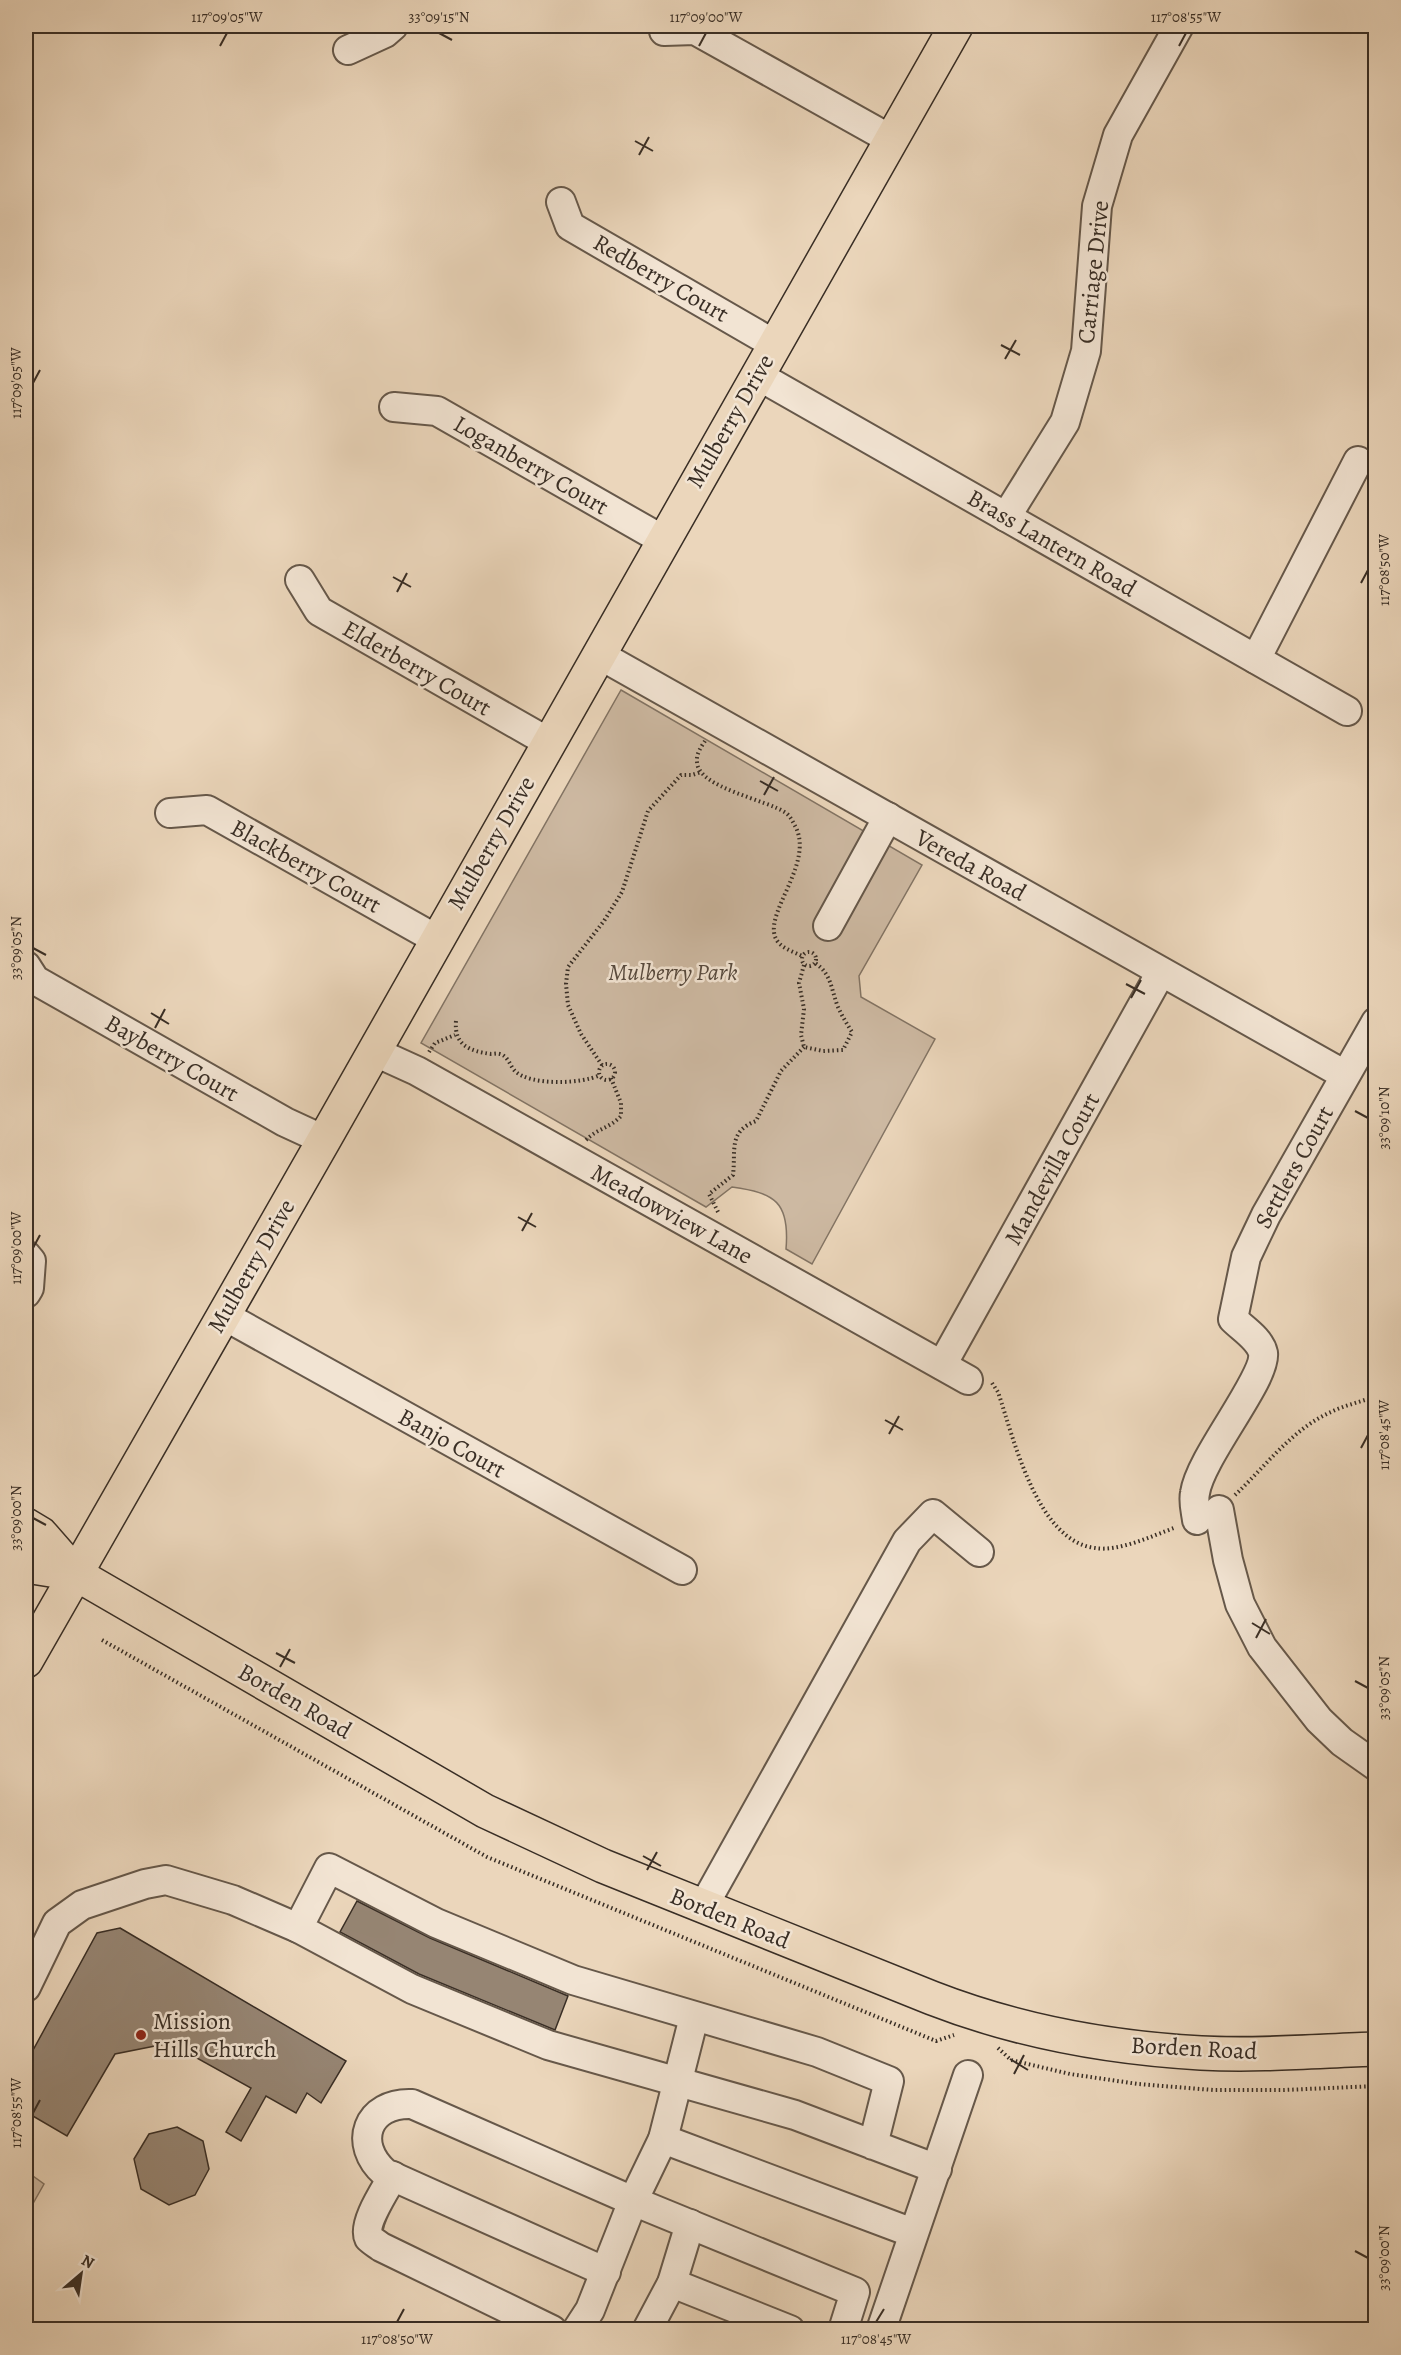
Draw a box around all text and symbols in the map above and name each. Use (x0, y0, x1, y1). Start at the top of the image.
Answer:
text: 117°09'05"W (191, 7, 263, 27)
text: 33°09'15"N (408, 7, 470, 27)
text: 117°09'00"W (670, 7, 743, 27)
text: 117°08'55"W (1151, 7, 1221, 27)
street label: Carriage Drive (1070, 199, 1116, 345)
street label: Redberry Court (587, 226, 735, 330)
text: 117°09'05"W (6, 347, 26, 419)
street label: Mulberry Drive (679, 348, 781, 494)
street label: Loganberry Court (448, 408, 614, 522)
street label: Brass Lantern Road (962, 482, 1143, 605)
text: 117°08'50"W (1374, 534, 1394, 606)
street label: Elderberry Court (337, 612, 497, 724)
street label: Mulberry Drive (440, 770, 542, 916)
street label: Blackberry Court (225, 811, 387, 921)
street label: Vereda Road (909, 821, 1032, 909)
text: 33°09'05"N (6, 916, 26, 980)
park label: Mulberry Park (608, 956, 738, 988)
street label: Bayberry Court (99, 1007, 245, 1109)
text: 33°09'10"N (1374, 1086, 1394, 1149)
street label: Mandevilla Court (997, 1087, 1107, 1251)
street label: Settlers Court (1247, 1100, 1341, 1234)
street label: Meadowview Lane (585, 1156, 759, 1272)
street label: Mulberry Drive (200, 1193, 302, 1339)
text: 117°09'00"W (6, 1211, 26, 1285)
street label: Banjo Court (393, 1400, 511, 1486)
text: 117°08'45"W (1374, 1400, 1394, 1470)
text: 33°09'00"N (6, 1485, 26, 1551)
street label: Borden Road (232, 1656, 358, 1747)
text: 33°09'05"N (1374, 1656, 1394, 1720)
street label: Borden Road (665, 1879, 795, 1957)
place label: Mission Hills Church (153, 2005, 277, 2065)
marker: Mission Hills Church (134, 2028, 148, 2042)
street label: Borden Road (1130, 2029, 1258, 2067)
text: 117°08'55"W (6, 2078, 26, 2148)
text: 33°09'00"N (1374, 2225, 1394, 2291)
north arrow (51, 2244, 111, 2304)
text: N (77, 2249, 99, 2274)
text: 117°08'50"W (361, 2329, 433, 2349)
text: 117°08'45"W (841, 2329, 911, 2349)

